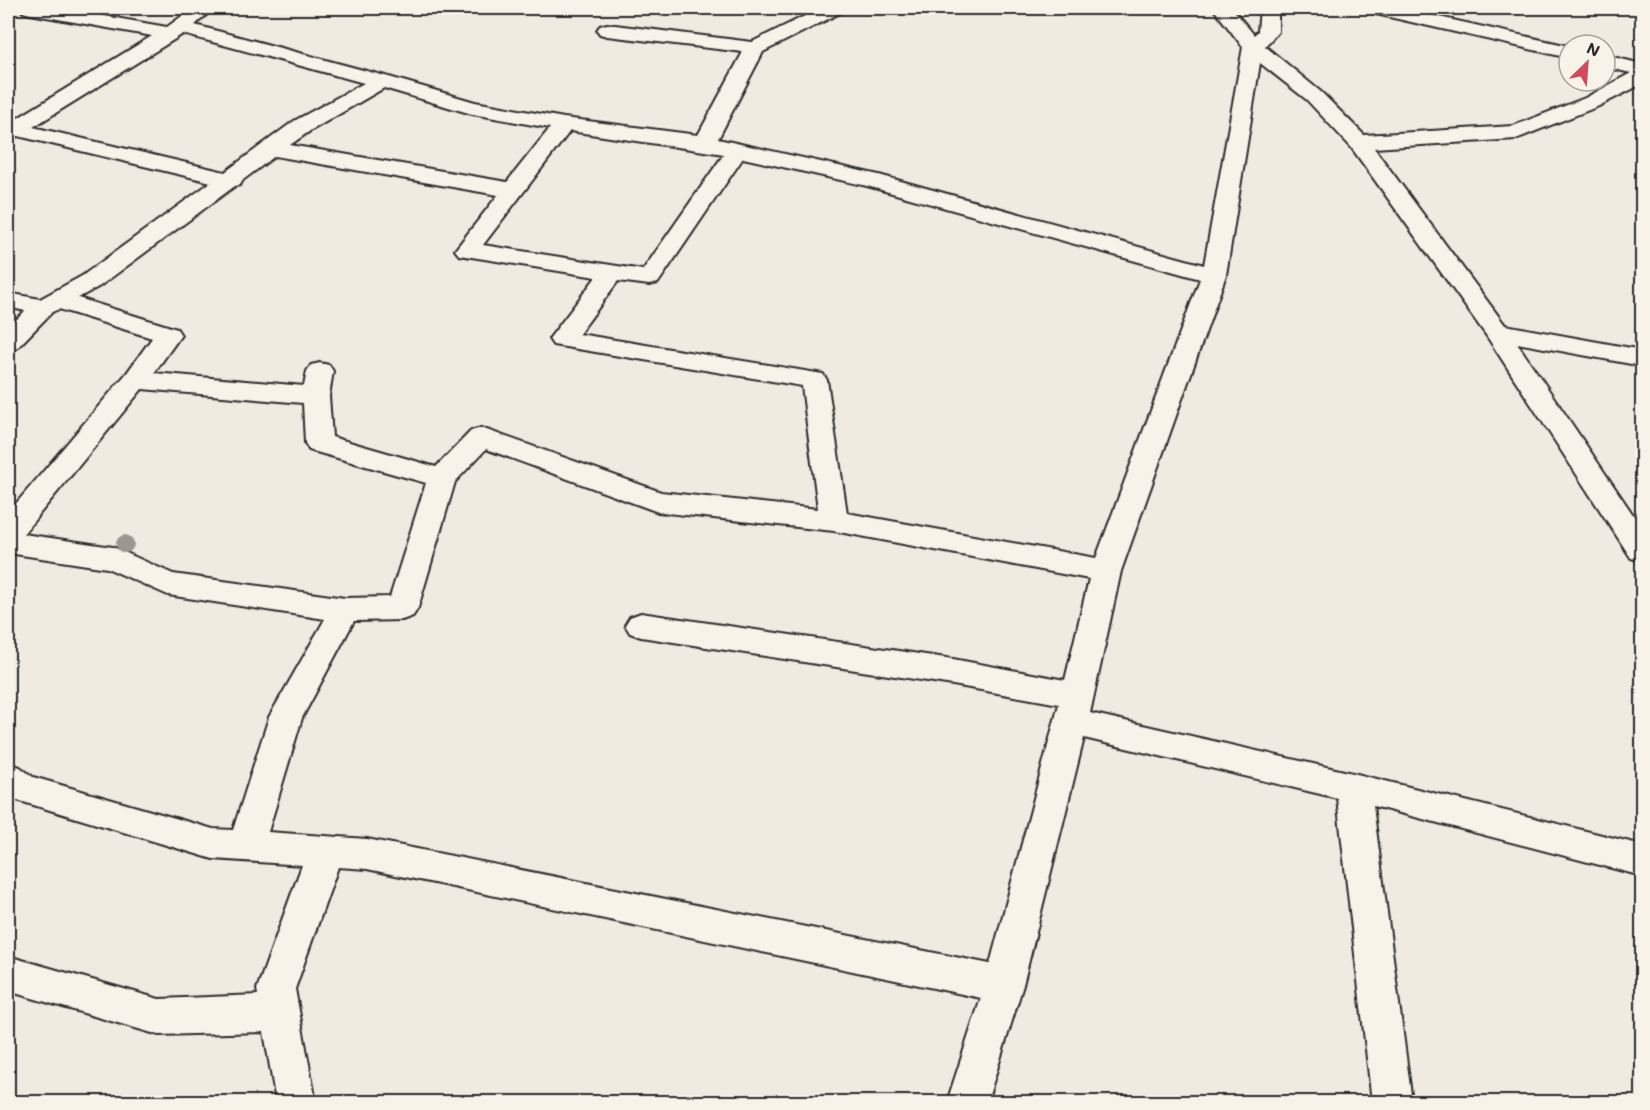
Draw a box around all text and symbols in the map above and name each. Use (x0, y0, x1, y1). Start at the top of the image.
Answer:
north arrow (1557, 33, 1617, 93)
text: N (1584, 37, 1603, 61)

